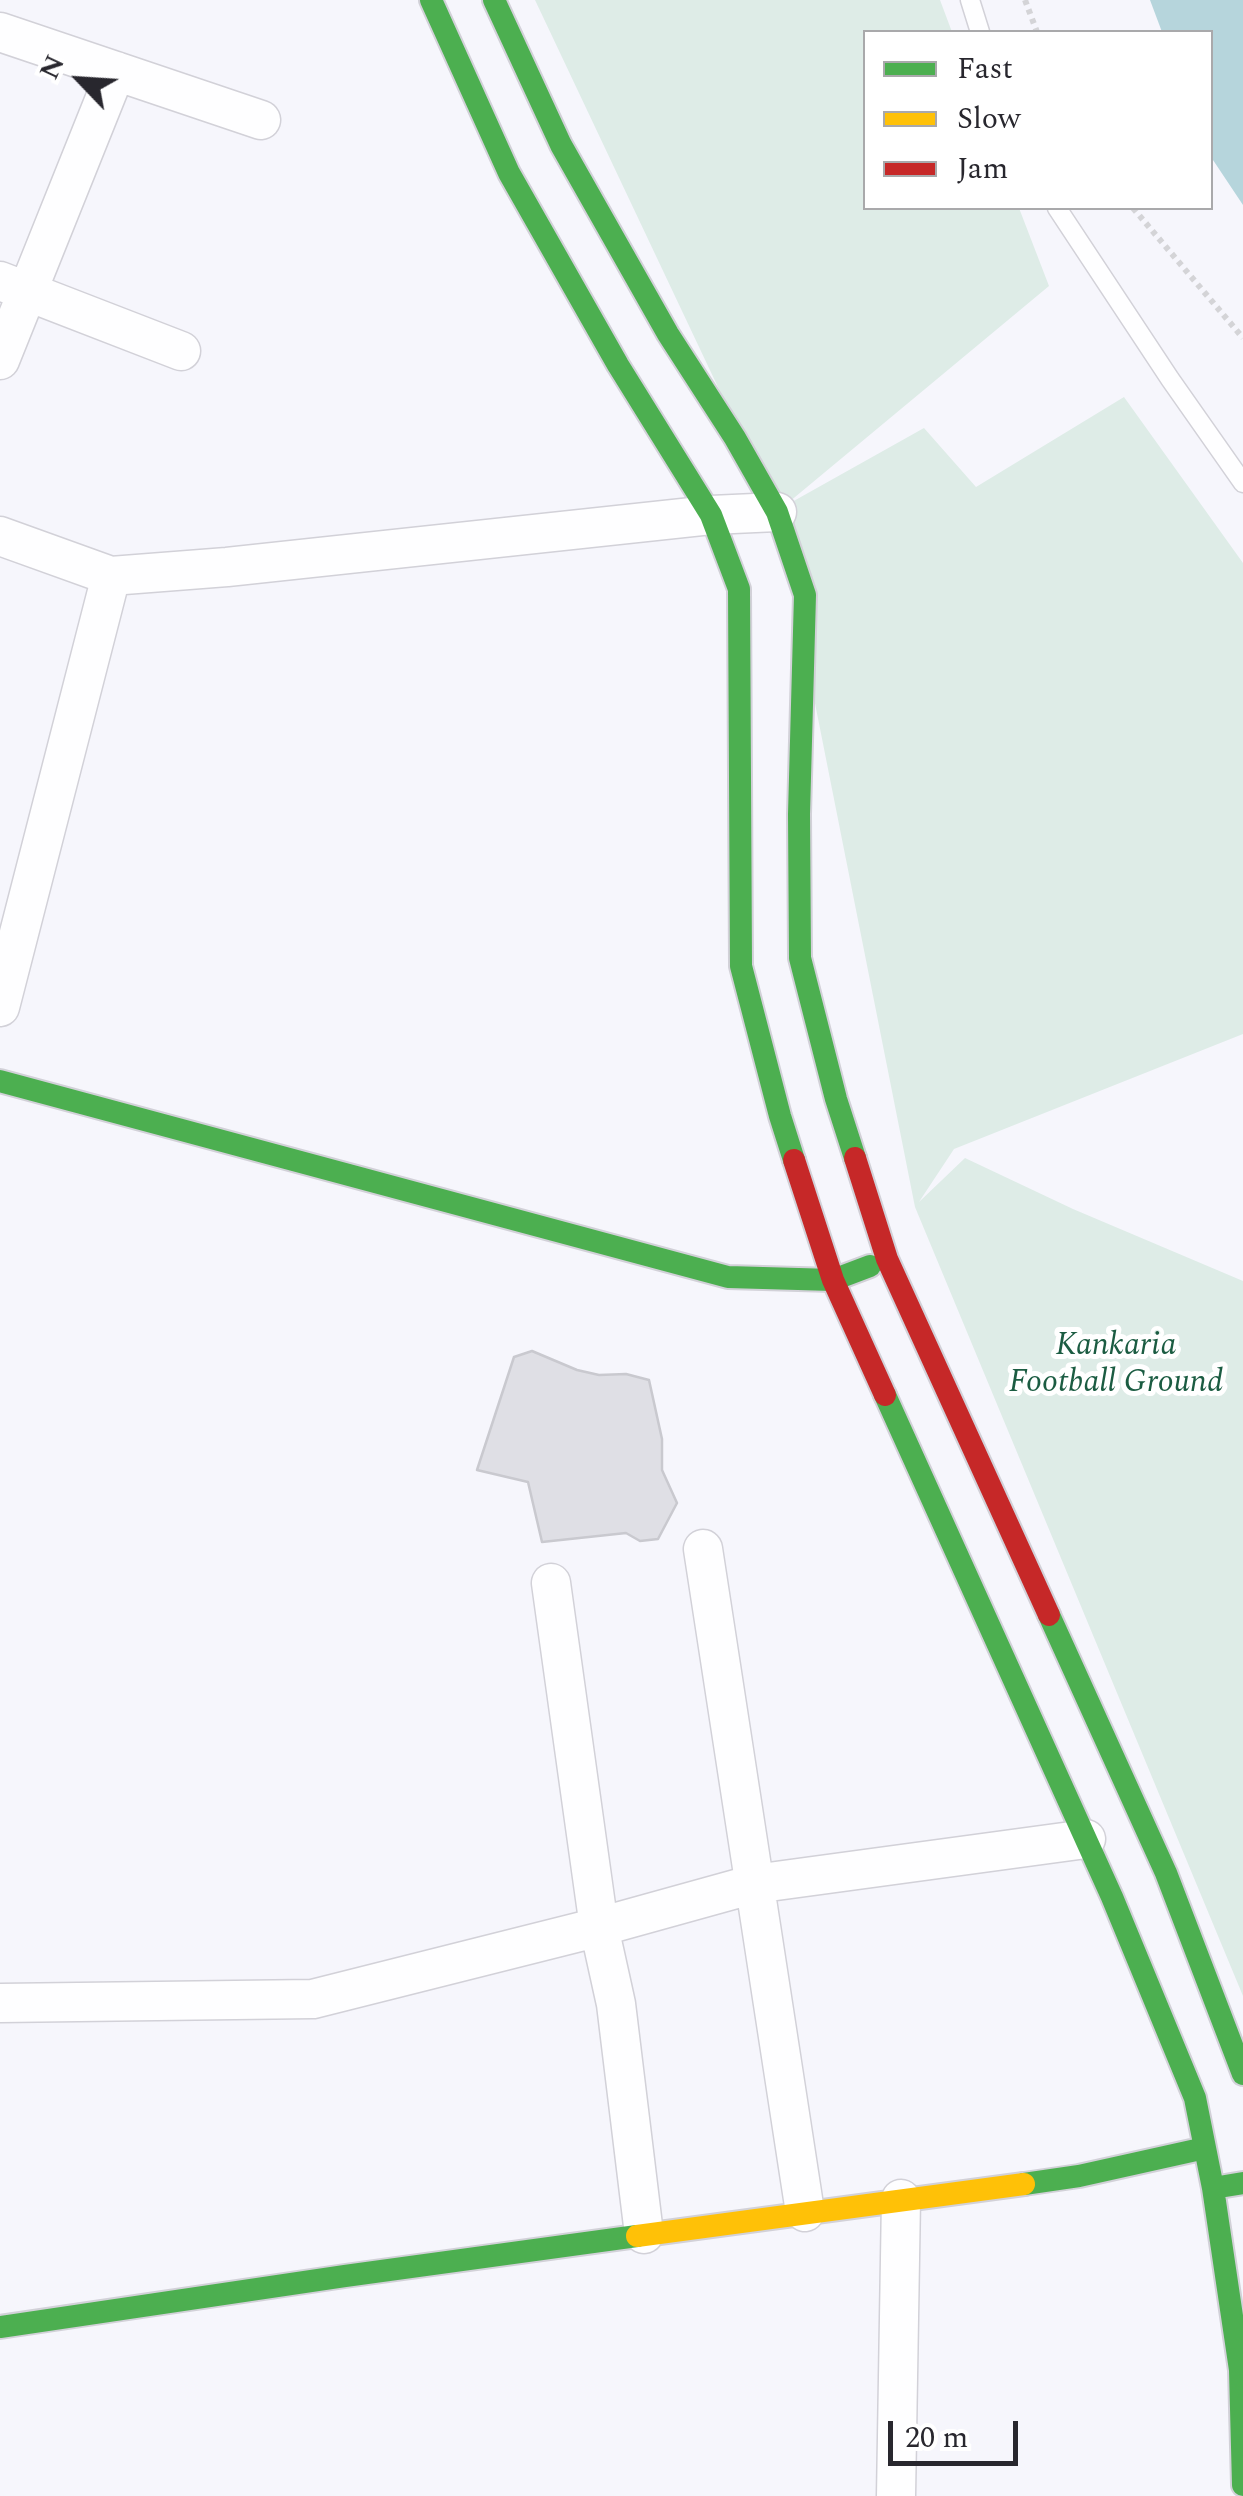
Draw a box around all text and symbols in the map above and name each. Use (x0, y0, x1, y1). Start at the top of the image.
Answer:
north arrow (30, 30, 130, 130)
legend (863, 30, 1213, 210)
text: Fast (957, 46, 1013, 92)
text: N (28, 48, 77, 87)
text: Slow (957, 96, 1021, 142)
text: Jam (957, 146, 1008, 192)
park label: Kankaria Football Ground (1009, 1329, 1223, 1404)
scale bar (893, 2401, 1023, 2463)
text: 20 m (905, 2415, 968, 2461)

